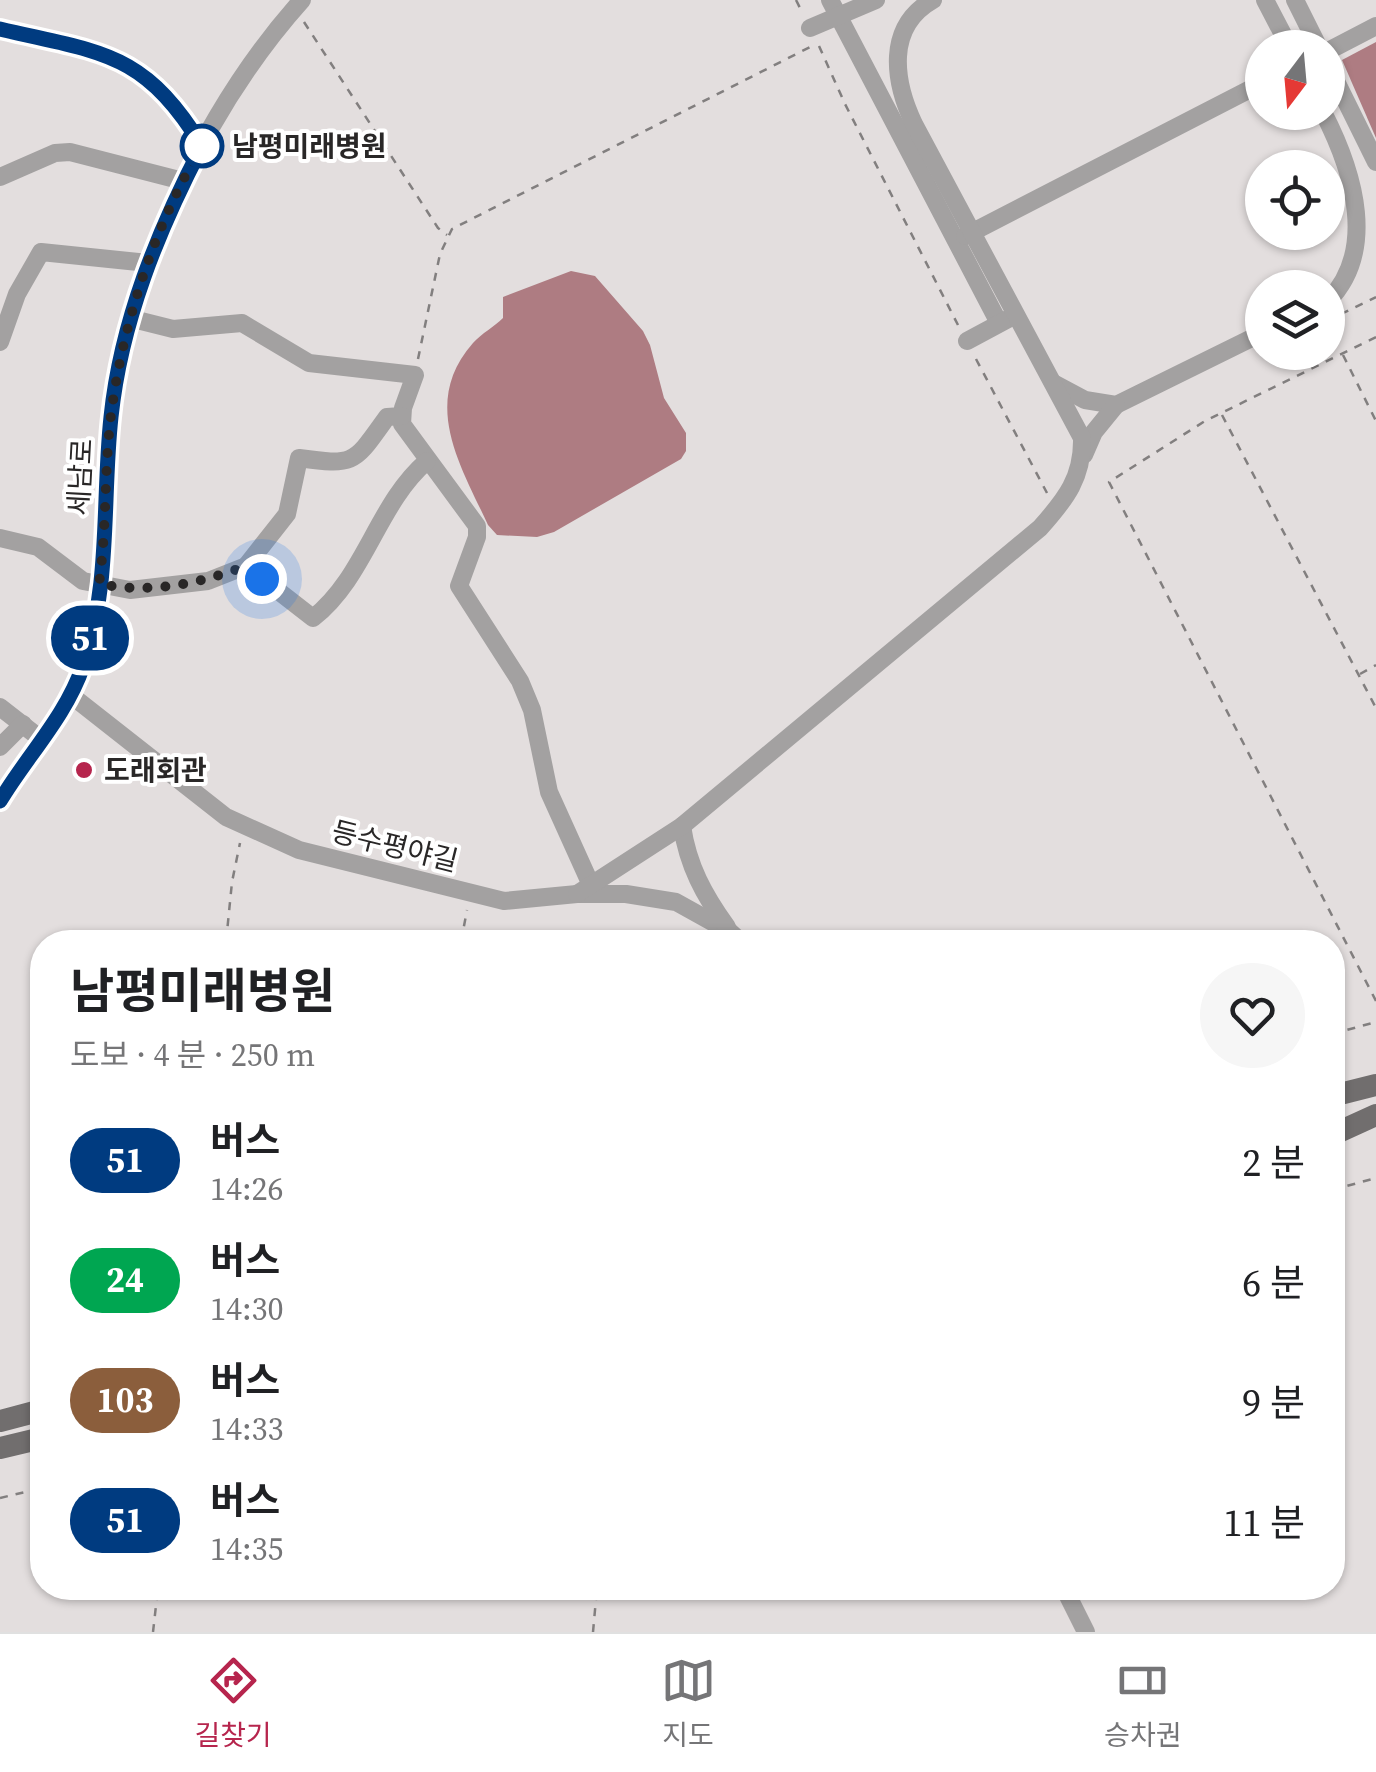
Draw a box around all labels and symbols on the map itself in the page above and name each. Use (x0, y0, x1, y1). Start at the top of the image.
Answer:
north arrow (1245, 30, 1345, 130)
marker: 남평미래병원 (181, 125, 223, 167)
place label: 남평미래병원 (232, 127, 387, 165)
street label: 세남로 (59, 437, 101, 517)
your location (237, 554, 287, 604)
line badge: 51 (45, 606, 135, 670)
place label: 도래회관 (104, 751, 207, 789)
marker: 도래회관 (73, 759, 95, 781)
street label: 등수평야길 (328, 812, 462, 880)

